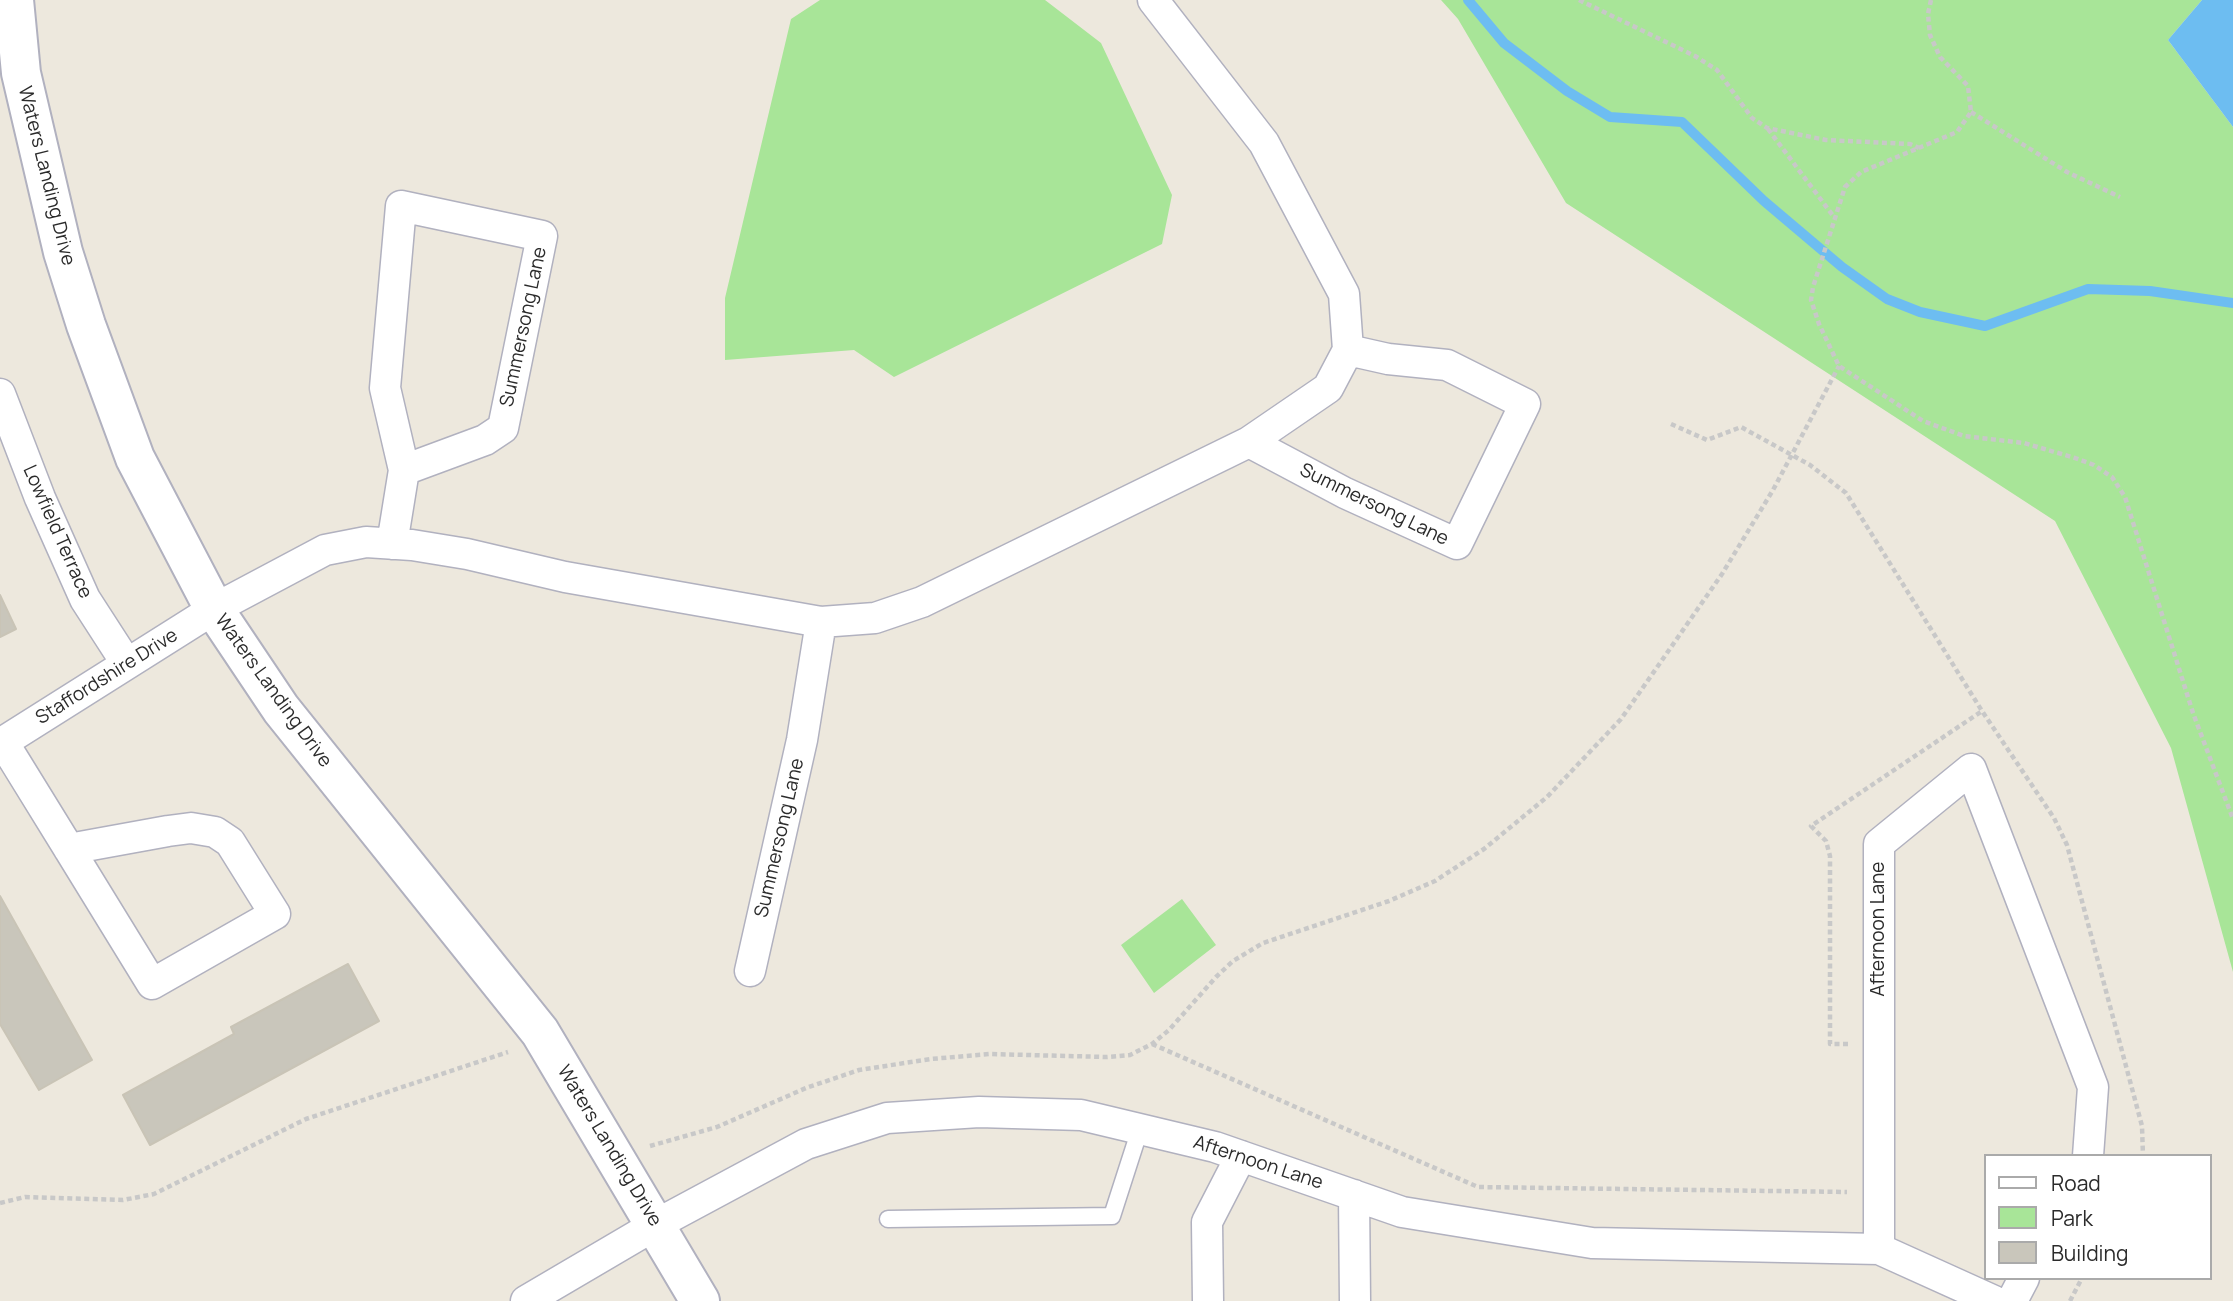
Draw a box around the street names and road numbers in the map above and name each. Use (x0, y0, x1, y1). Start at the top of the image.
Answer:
street label: Waters Landing Drive (13, 84, 79, 268)
street label: Summersong Lane (496, 245, 552, 409)
street label: Summersong Lane (1296, 459, 1452, 551)
street label: Lowfield Terrace (17, 462, 97, 602)
street label: Waters Landing Drive (210, 610, 336, 772)
street label: Staffordshire Drive (32, 624, 182, 730)
street label: Summersong Lane (751, 756, 809, 920)
street label: Afternoon Lane (1868, 862, 1890, 996)
street label: Waters Landing Drive (552, 1061, 666, 1231)
street label: Afternoon Lane (1190, 1131, 1326, 1195)

